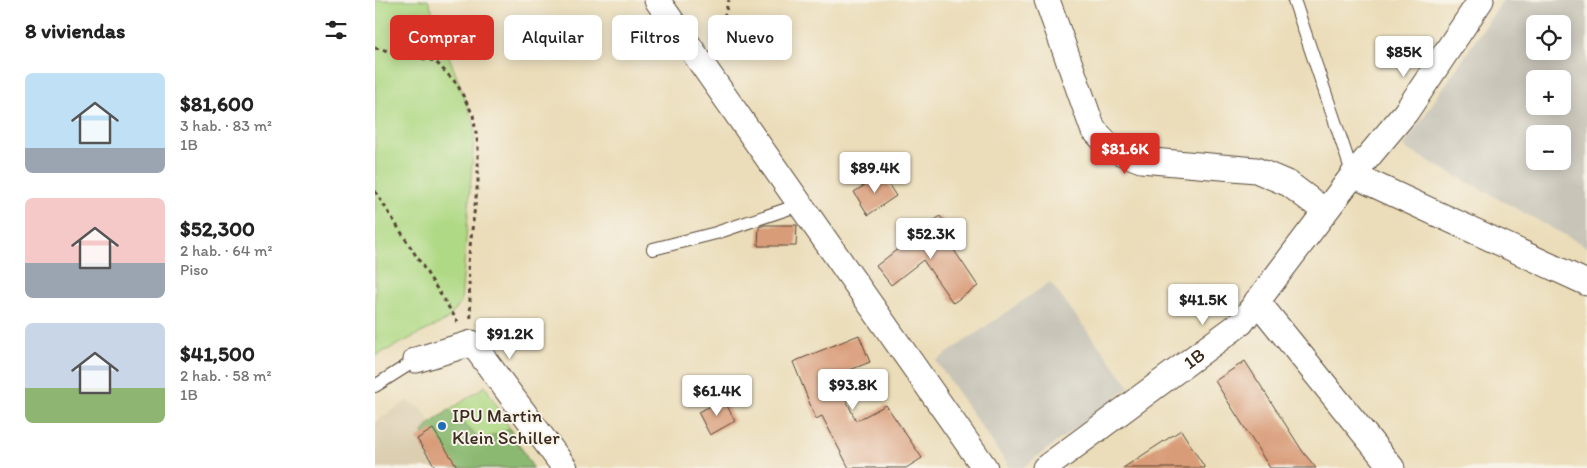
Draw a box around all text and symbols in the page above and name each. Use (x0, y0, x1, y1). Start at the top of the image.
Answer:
chip: Comprar (390, 15, 494, 60)
chip: Alquilar (504, 15, 602, 60)
chip: Filtros (612, 15, 698, 60)
chip: Nuevo (708, 15, 792, 60)
map controls (1526, 15, 1571, 170)
button: locate (1526, 15, 1571, 60)
icon: filters (322, 16, 350, 44)
text: 8 viviendas (25, 18, 125, 43)
pin: $85K (1374, 36, 1434, 78)
text: $85K (1386, 42, 1422, 61)
button: + (1526, 70, 1571, 115)
text: $81,600 (180, 91, 254, 116)
icon: home (65, 93, 125, 153)
text: 3 hab. · 83 m² (180, 116, 272, 135)
button: − (1526, 125, 1571, 170)
pin: $81.6K (1084, 132, 1166, 175)
text: 1B (180, 135, 198, 154)
text: $81.6K (1102, 139, 1148, 158)
pin: $89.4K (834, 152, 916, 194)
text: $89.4K (850, 158, 900, 177)
text: $52,300 (180, 216, 255, 241)
icon: home (65, 218, 125, 278)
pin: $52.3K (890, 218, 972, 260)
text: $52.3K (907, 224, 955, 243)
text: 2 hab. · 64 m² (180, 241, 272, 260)
text: Piso (180, 260, 208, 279)
pin: $41.5K (1162, 284, 1244, 326)
text: $41.5K (1179, 290, 1227, 309)
pin: $91.2K (469, 318, 551, 360)
text: $91.2K (487, 324, 533, 343)
text: $41,500 (180, 341, 255, 366)
street label: 1B (1178, 342, 1209, 373)
icon: home (65, 343, 125, 403)
text: 2 hab. · 58 m² (180, 366, 271, 385)
pin: $93.8K (812, 368, 894, 411)
pin: $61.4K (676, 374, 758, 417)
text: $93.8K (829, 375, 877, 394)
text: $61.4K (693, 381, 741, 400)
text: 1B (180, 385, 198, 404)
place label: IPU Martin Klein Schiller (452, 404, 560, 449)
marker: IPU Martin Klein Schiller (436, 420, 448, 432)

